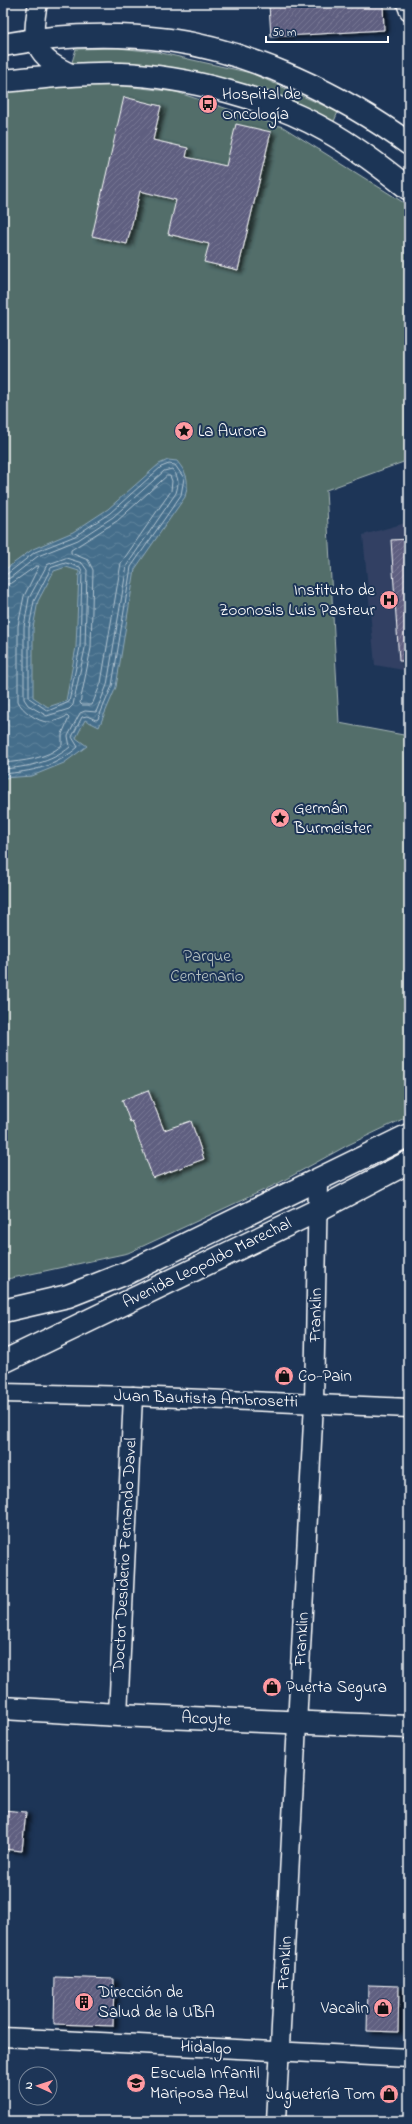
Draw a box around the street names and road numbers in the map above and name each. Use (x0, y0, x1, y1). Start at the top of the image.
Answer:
street label: Avenida Leopoldo Marechal (118, 1211, 296, 1315)
street label: Franklin (303, 1288, 329, 1343)
street label: Juan Bautista Ambrosetti (114, 1383, 298, 1415)
street label: Doctor Desiderio Fernando Davel (106, 1437, 144, 1674)
street label: Franklin (288, 1611, 316, 1668)
street label: Acoyte (181, 1705, 232, 1734)
street label: Franklin (271, 1935, 299, 1992)
street label: Hidalgo (180, 2034, 232, 2064)

